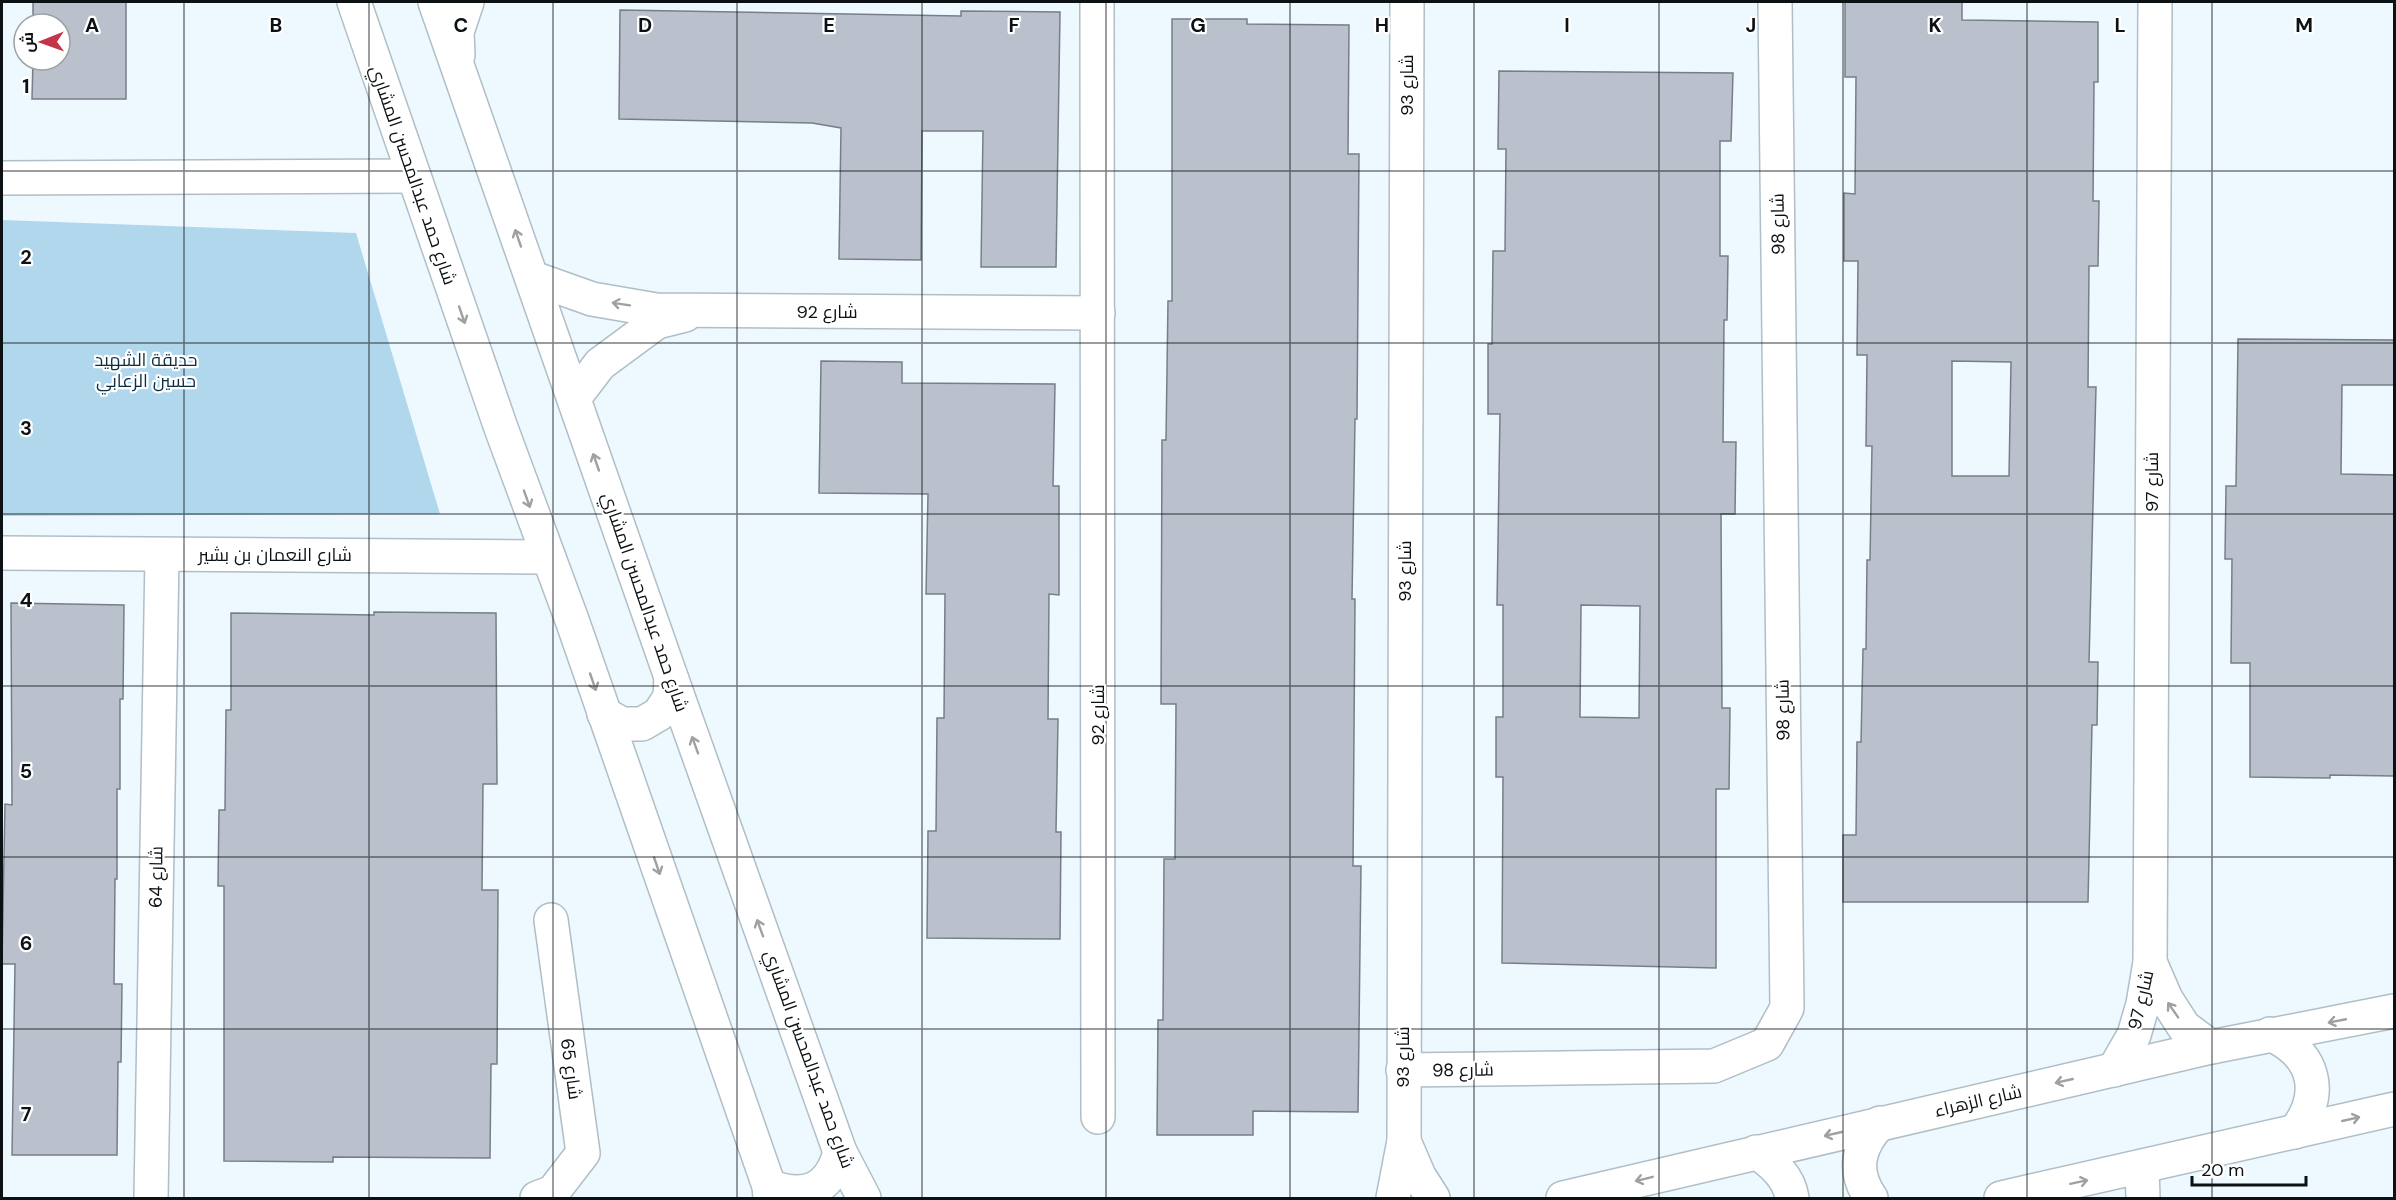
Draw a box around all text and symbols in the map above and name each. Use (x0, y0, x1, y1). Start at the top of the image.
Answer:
north arrow (12, 12, 72, 72)
text: A (85, 12, 99, 38)
text: B (270, 12, 282, 38)
text: C (454, 12, 468, 38)
text: D (638, 12, 652, 38)
text: E (823, 12, 835, 38)
text: F (1008, 12, 1020, 38)
text: G (1190, 12, 1206, 38)
text: H (1375, 12, 1389, 38)
text: I (1564, 12, 1570, 38)
text: J (1746, 12, 1756, 38)
text: K (1928, 12, 1942, 38)
text: L (2114, 12, 2126, 38)
text: M (2295, 12, 2313, 38)
text: ش (17, 32, 38, 53)
street label: شارع 93 (1395, 54, 1419, 116)
street label: شارع حمد عبدالمحسن المشاري (362, 62, 462, 289)
text: 1 (22, 73, 30, 99)
street label: شارع 98 (1765, 193, 1791, 255)
one-way arrow (512, 229, 523, 247)
text: 2 (20, 244, 32, 270)
one-way arrow (612, 298, 632, 309)
street label: شارع 92 (796, 300, 858, 324)
one-way arrow (457, 305, 468, 324)
park label: حديقة الشهيد حسين الزعابي (94, 348, 198, 395)
text: 3 (20, 415, 32, 441)
one-way arrow (590, 452, 601, 471)
street label: شارع 97 (2140, 452, 2164, 512)
one-way arrow (522, 489, 533, 508)
street label: شارع حمد عبدالمحسن المشاري (594, 489, 694, 716)
street label: شارع 93 (1393, 540, 1417, 602)
street label: شارع النعمان بن بشير (197, 543, 352, 567)
text: 4 (20, 587, 33, 613)
one-way arrow (589, 672, 600, 691)
street label: شارع 98 (1770, 679, 1796, 741)
street label: شارع 92 (1086, 684, 1110, 746)
one-way arrow (688, 736, 699, 755)
text: 5 (20, 758, 32, 784)
street label: شارع 64 (143, 846, 169, 908)
one-way arrow (653, 856, 664, 875)
one-way arrow (754, 920, 765, 938)
text: 6 (20, 930, 32, 956)
street label: شارع حمد عبدالمحسن المشاري (756, 946, 860, 1172)
street label: شارع 97 (2123, 968, 2159, 1032)
one-way arrow (2167, 1003, 2179, 1019)
one-way arrow (2328, 1016, 2347, 1027)
street label: شارع 93 (1391, 1026, 1415, 1088)
street label: شارع 65 (555, 1037, 587, 1101)
street label: شارع 98 (1432, 1057, 1494, 1083)
one-way arrow (2055, 1076, 2075, 1087)
street label: شارع الزهراء (1932, 1079, 2024, 1123)
text: 7 (21, 1101, 32, 1127)
one-way arrow (2340, 1113, 2360, 1124)
one-way arrow (1824, 1129, 1844, 1140)
scale bar (2192, 1149, 2306, 1187)
text: 20 m (2201, 1158, 2244, 1182)
one-way arrow (1635, 1173, 1654, 1185)
one-way arrow (2069, 1175, 2088, 1187)

